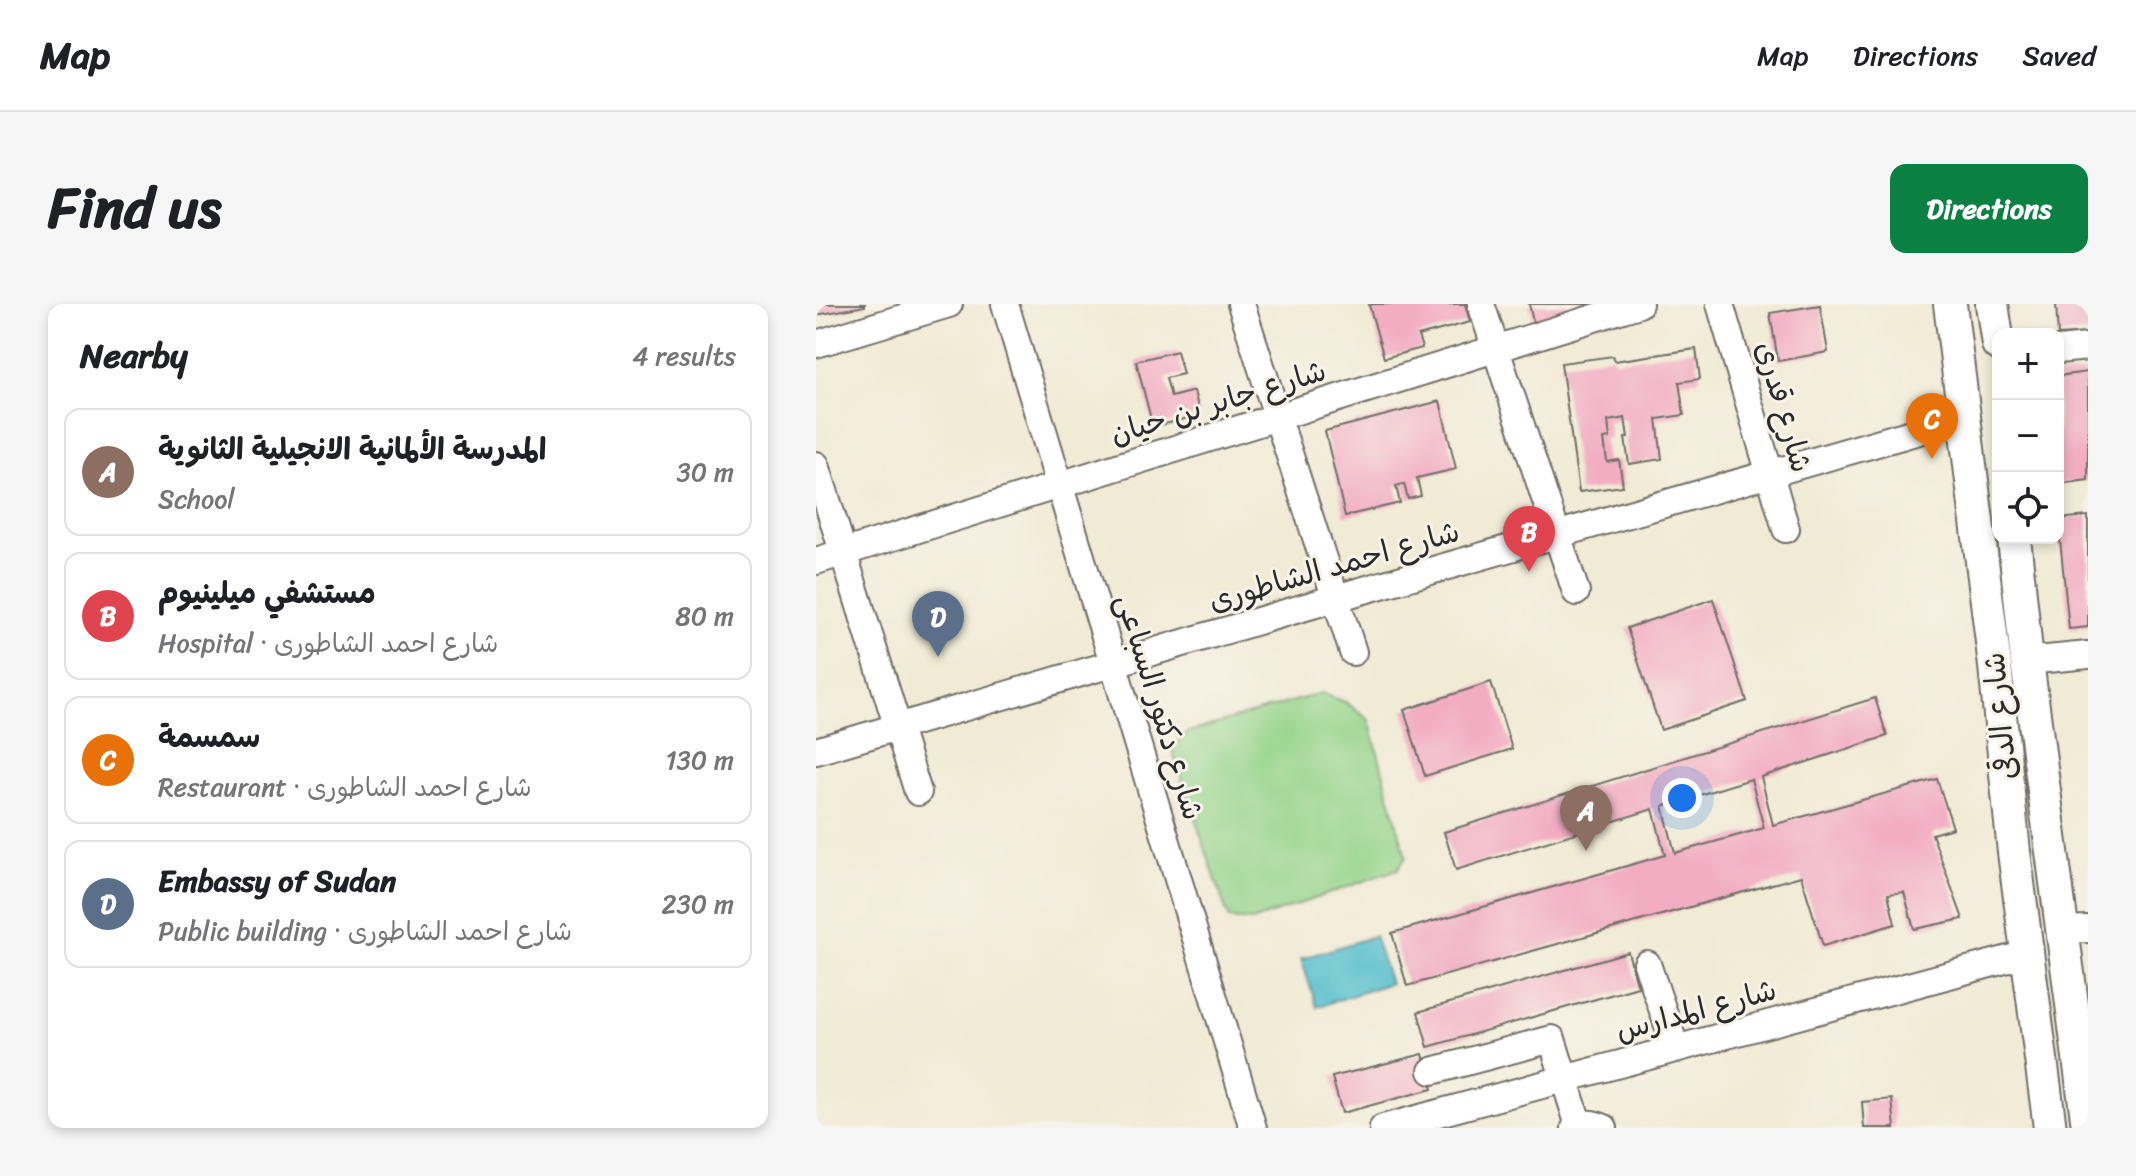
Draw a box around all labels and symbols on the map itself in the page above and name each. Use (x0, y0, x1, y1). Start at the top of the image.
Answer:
street label: شارع قدرى (1739, 335, 1829, 479)
street label: شارع جابر بن حيان (1103, 343, 1333, 461)
pin: C (1906, 393, 1958, 459)
street label: شارع احمد الشاطورى (1202, 504, 1466, 628)
pin: B (1503, 506, 1555, 572)
street label: شارع دكتور السباعى (1100, 587, 1220, 827)
pin: D (912, 591, 964, 657)
street label: شارع الدقى (1966, 650, 2034, 782)
your location (1662, 778, 1702, 818)
pin: A (1560, 785, 1612, 851)
street label: شارع المدارس (1610, 963, 1782, 1057)

